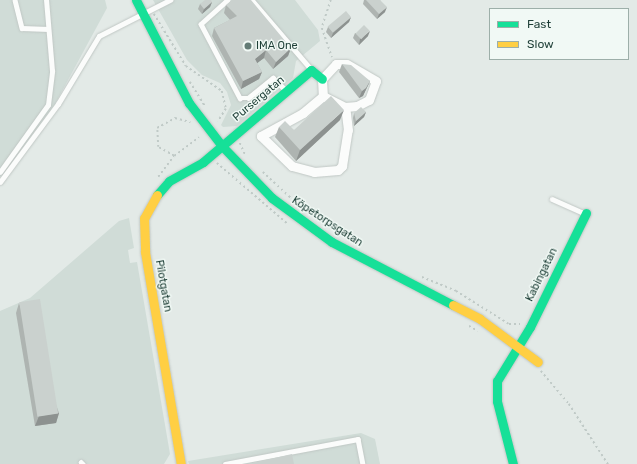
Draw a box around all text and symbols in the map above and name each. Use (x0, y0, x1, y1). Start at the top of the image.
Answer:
legend (489, 8, 629, 60)
text: Fast (527, 17, 551, 31)
text: Slow (527, 37, 554, 51)
place label: IMA One (256, 39, 298, 53)
marker: IMA One (243, 41, 253, 51)
street label: Pursergatan (231, 74, 287, 124)
street label: Köpetorpsgatan (289, 194, 365, 250)
street label: Kabingatan (523, 246, 561, 304)
street label: Pilotgatan (152, 259, 174, 313)

